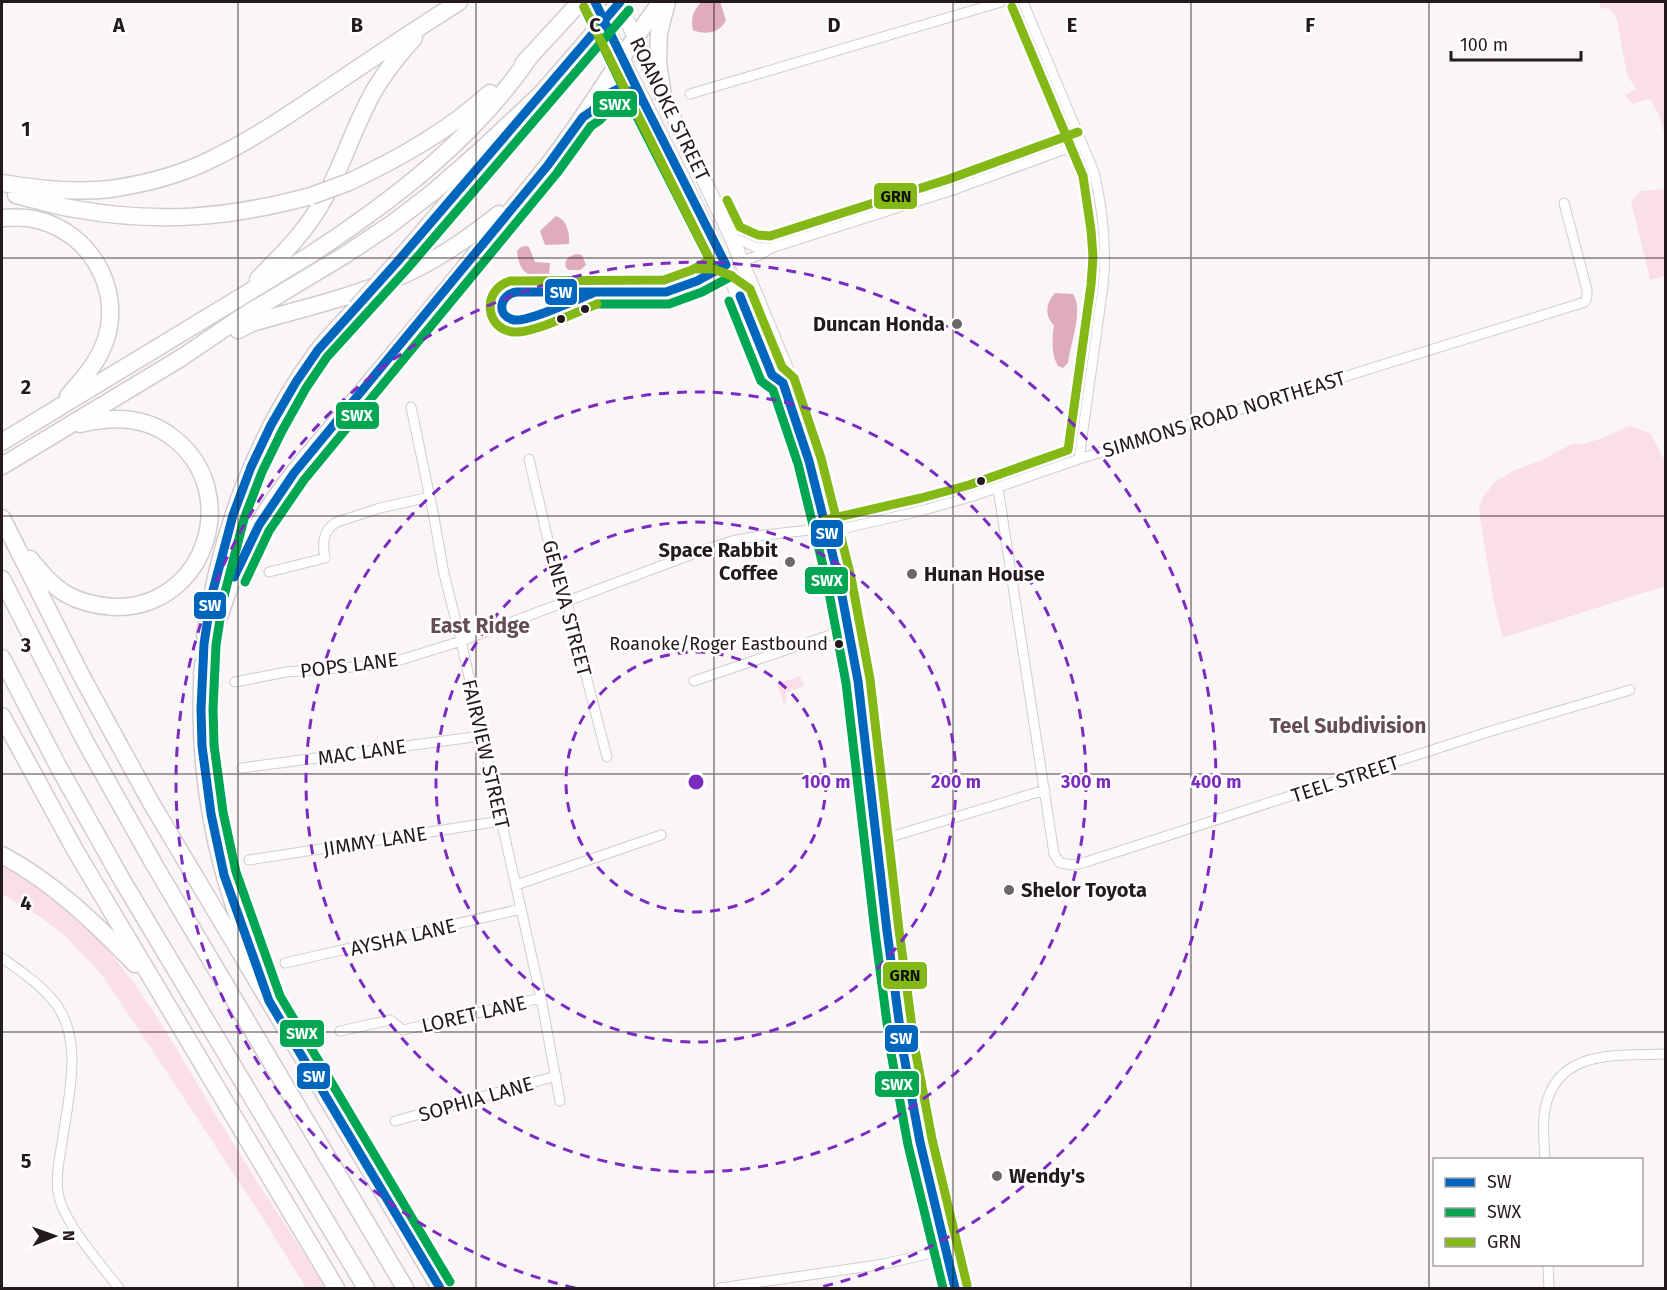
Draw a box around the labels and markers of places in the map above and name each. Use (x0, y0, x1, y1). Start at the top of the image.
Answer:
unlabelled marker (579, 303, 591, 315)
place label: Duncan Honda (813, 312, 945, 336)
unlabelled marker (555, 313, 567, 325)
marker: Duncan Honda (950, 317, 964, 331)
unlabelled marker (975, 475, 987, 487)
place label: Space Rabbit Coffee (659, 538, 778, 585)
marker: Space Rabbit Coffee (783, 555, 797, 569)
place label: Hunan House (924, 562, 1045, 586)
marker: Hunan House (905, 567, 919, 581)
place label: Roanoke/Roger Eastbound (609, 633, 828, 655)
marker: Roanoke/Roger Eastbound (833, 638, 845, 650)
centre of rings (686, 772, 706, 792)
place label: Shelor Toyota (1021, 878, 1147, 902)
marker: Shelor Toyota (1002, 883, 1016, 897)
place label: Wendy's (1009, 1164, 1085, 1188)
marker: Wendy's (990, 1169, 1004, 1183)

